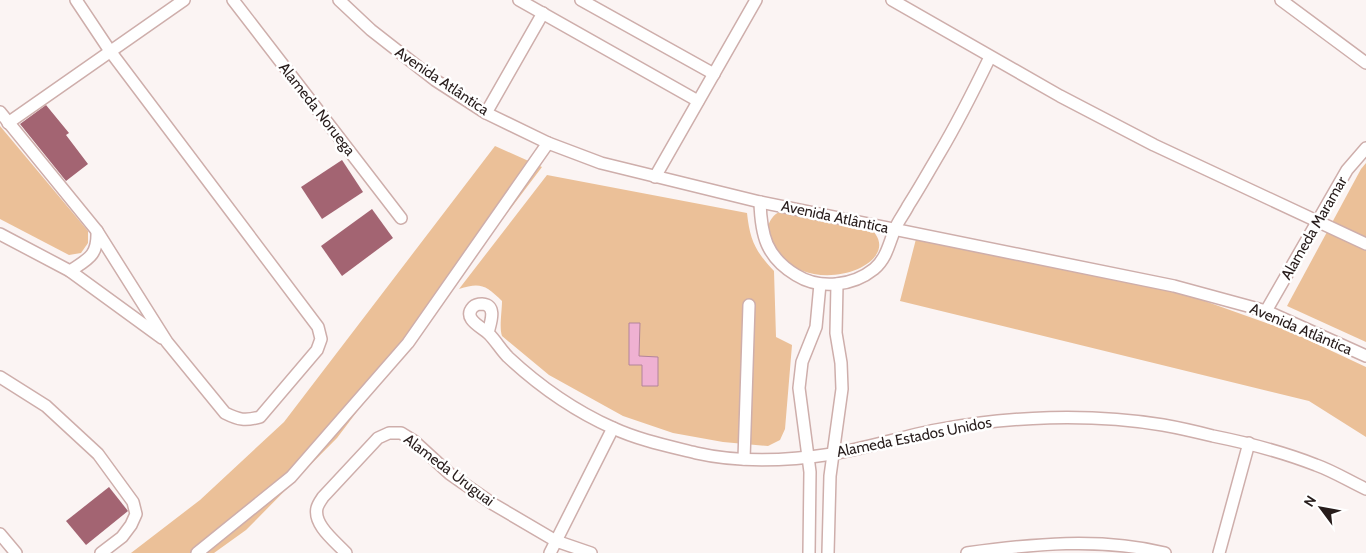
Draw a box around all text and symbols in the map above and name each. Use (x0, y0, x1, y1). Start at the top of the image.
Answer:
street label: Avenida Atlântica (392, 43, 493, 119)
street label: Alameda Noruega (275, 59, 359, 160)
street label: Alameda Maramar (1277, 173, 1351, 283)
street label: Avenida Atlântica (780, 197, 891, 237)
street label: Avenida Atlântica (1247, 299, 1356, 359)
street label: Alameda Estados Unidos (835, 413, 993, 461)
street label: Alameda Uruguai (400, 430, 498, 510)
north arrow (1296, 483, 1346, 533)
text: N (1300, 492, 1320, 510)

